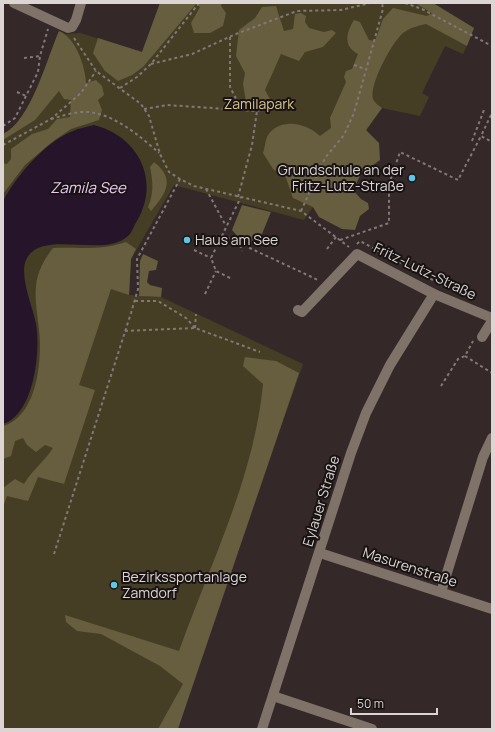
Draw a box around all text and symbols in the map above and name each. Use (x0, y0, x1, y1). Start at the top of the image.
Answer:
park label: Zamilapark (224, 94, 295, 113)
place label: Grundschule an der Fritz-Lutz-Straße (278, 160, 404, 195)
marker: Grundschule an der Fritz-Lutz-Straße (407, 173, 417, 183)
water label: Zamila See (50, 177, 127, 198)
place label: Haus am See (195, 230, 278, 249)
marker: Haus am See (182, 235, 192, 245)
street label: Fritz-Lutz-Straße (371, 237, 480, 304)
street label: Eylauer Straße (298, 453, 343, 549)
street label: Masurenstraße (360, 542, 460, 591)
place label: Bezirkssportanlage Zamdorf (122, 567, 247, 602)
marker: Bezirkssportanlage Zamdorf (109, 580, 119, 590)
scale bar (351, 690, 437, 716)
text: 50 m (357, 695, 384, 712)

